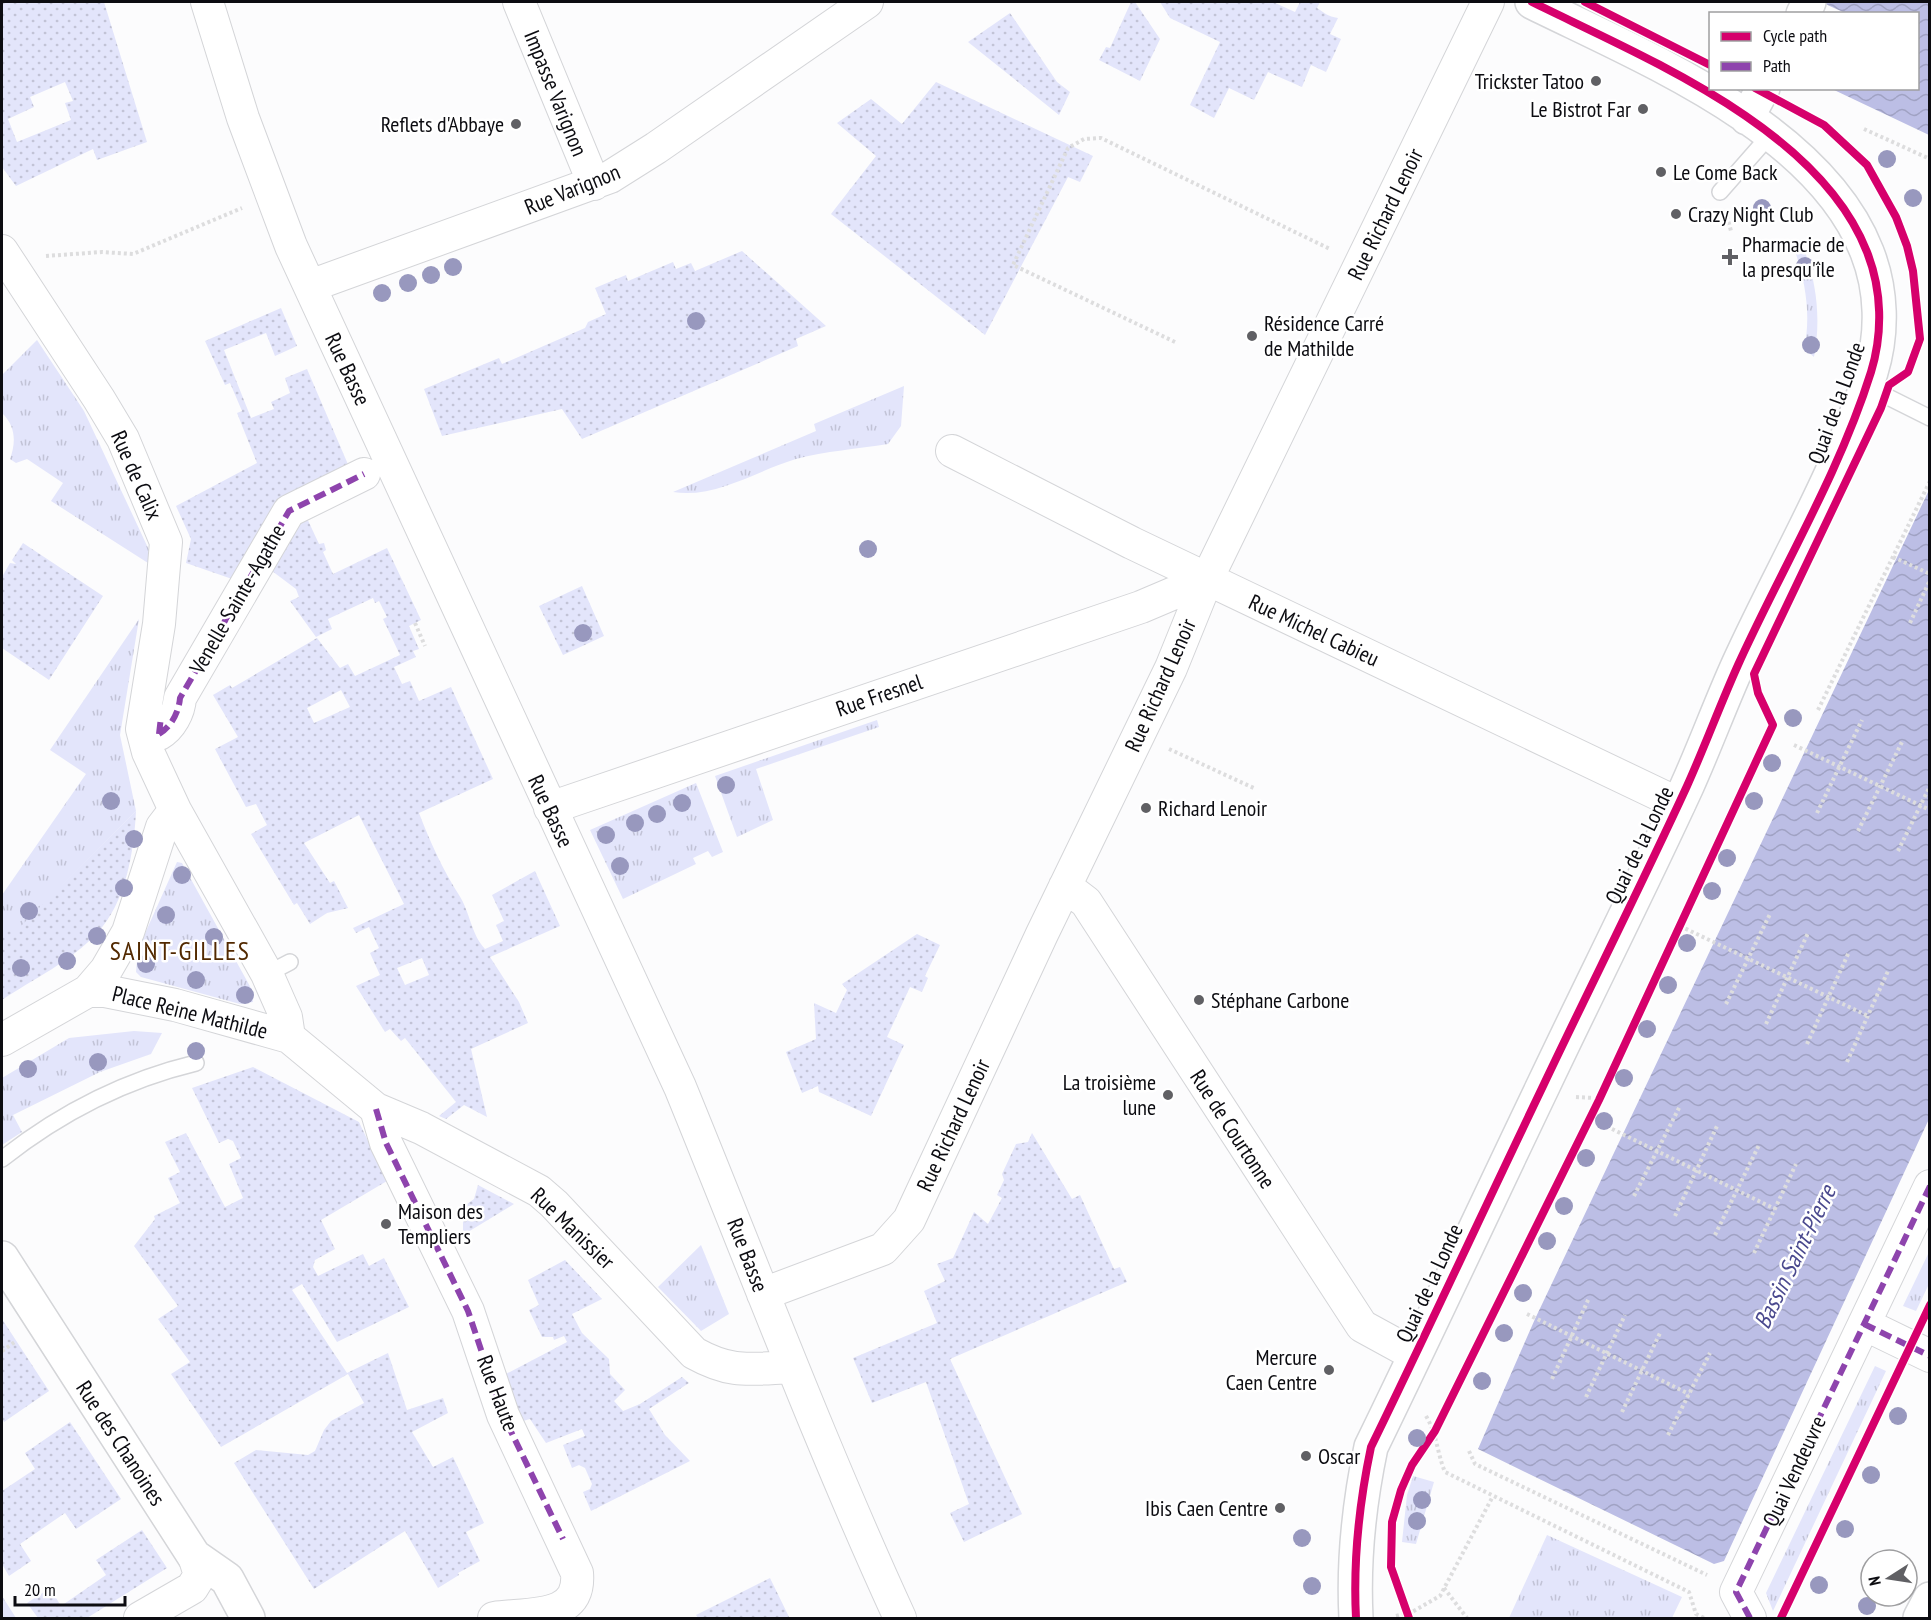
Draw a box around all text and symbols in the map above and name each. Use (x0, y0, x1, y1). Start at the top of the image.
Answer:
legend (1709, 12, 1919, 90)
text: Cycle path (1763, 24, 1827, 47)
street label: Impasse Varignon (518, 26, 594, 160)
text: Path (1763, 54, 1791, 77)
place label: Trickster Tatoo (1475, 67, 1584, 95)
marker: Trickster Tatoo (1589, 74, 1603, 88)
place label: Le Bistrot Far (1530, 95, 1631, 123)
marker: Le Bistrot Far (1636, 102, 1650, 116)
place label: Reflets d'Abbaye (381, 110, 504, 138)
marker: Reflets d'Abbaye (509, 117, 523, 131)
street label: Rue Richard Lenoir (1341, 144, 1429, 284)
street label: Rue Varignon (520, 157, 624, 221)
place label: Le Come Back (1673, 158, 1778, 186)
marker: Le Come Back (1654, 165, 1668, 179)
place label: Crazy Night Club (1688, 200, 1814, 228)
marker: Crazy Night Club (1669, 207, 1683, 221)
place label: Pharmacie de la presqu'île (1742, 230, 1845, 283)
marker: Pharmacie de la presqu'île (1723, 250, 1737, 264)
place label: Résidence Carré de Mathilde (1264, 309, 1384, 362)
street label: Rue Basse (319, 328, 377, 410)
marker: Résidence Carré de Mathilde (1245, 329, 1259, 343)
street label: Quai de la Londe (1801, 338, 1871, 468)
street label: Rue de Calix (105, 426, 169, 524)
street label: Venelle Sainte-Agathe (182, 519, 291, 680)
street label: Rue Michel Cabieu (1244, 588, 1384, 672)
street label: Rue Richard Lenoir (1118, 614, 1202, 756)
street label: Rue Fresnel (832, 667, 927, 723)
street label: Rue Basse (522, 770, 580, 852)
street label: Quai de la Londe (1598, 781, 1680, 909)
place label: Richard Lenoir (1158, 794, 1267, 822)
marker: Richard Lenoir (1139, 801, 1153, 815)
district label: SAINT-GILLES (110, 934, 250, 967)
street label: Place Reine Mathilde (109, 979, 271, 1045)
place label: Stéphane Carbone (1211, 986, 1349, 1014)
marker: Stéphane Carbone (1192, 993, 1206, 1007)
street label: Rue Richard Lenoir (910, 1054, 996, 1196)
street label: Rue de Courtonne (1184, 1064, 1282, 1194)
place label: La troisième lune (1063, 1068, 1156, 1121)
marker: La troisième lune (1161, 1088, 1175, 1102)
water label: Bassin Saint-Pierre (1747, 1178, 1844, 1334)
street label: Rue Manissier (525, 1181, 621, 1275)
place label: Maison des Templiers (398, 1197, 483, 1250)
street label: Rue Basse (721, 1214, 775, 1296)
marker: Maison des Templiers (379, 1217, 393, 1231)
street label: Quai de la Londe (1389, 1219, 1469, 1347)
place label: Mercure Caen Centre (1226, 1343, 1317, 1396)
street label: Rue Haute (471, 1351, 525, 1435)
marker: Mercure Caen Centre (1322, 1363, 1336, 1377)
street label: Rue des Chanoines (70, 1375, 172, 1511)
street label: Quai Vendeuvre (1756, 1411, 1832, 1531)
place label: Oscar (1318, 1442, 1360, 1470)
marker: Oscar (1299, 1449, 1313, 1463)
place label: Ibis Caen Centre (1145, 1494, 1268, 1522)
marker: Ibis Caen Centre (1273, 1501, 1287, 1515)
north arrow (1859, 1548, 1919, 1608)
scale bar (15, 1569, 124, 1607)
text: N (1864, 1575, 1885, 1587)
text: 20 m (24, 1578, 56, 1601)

